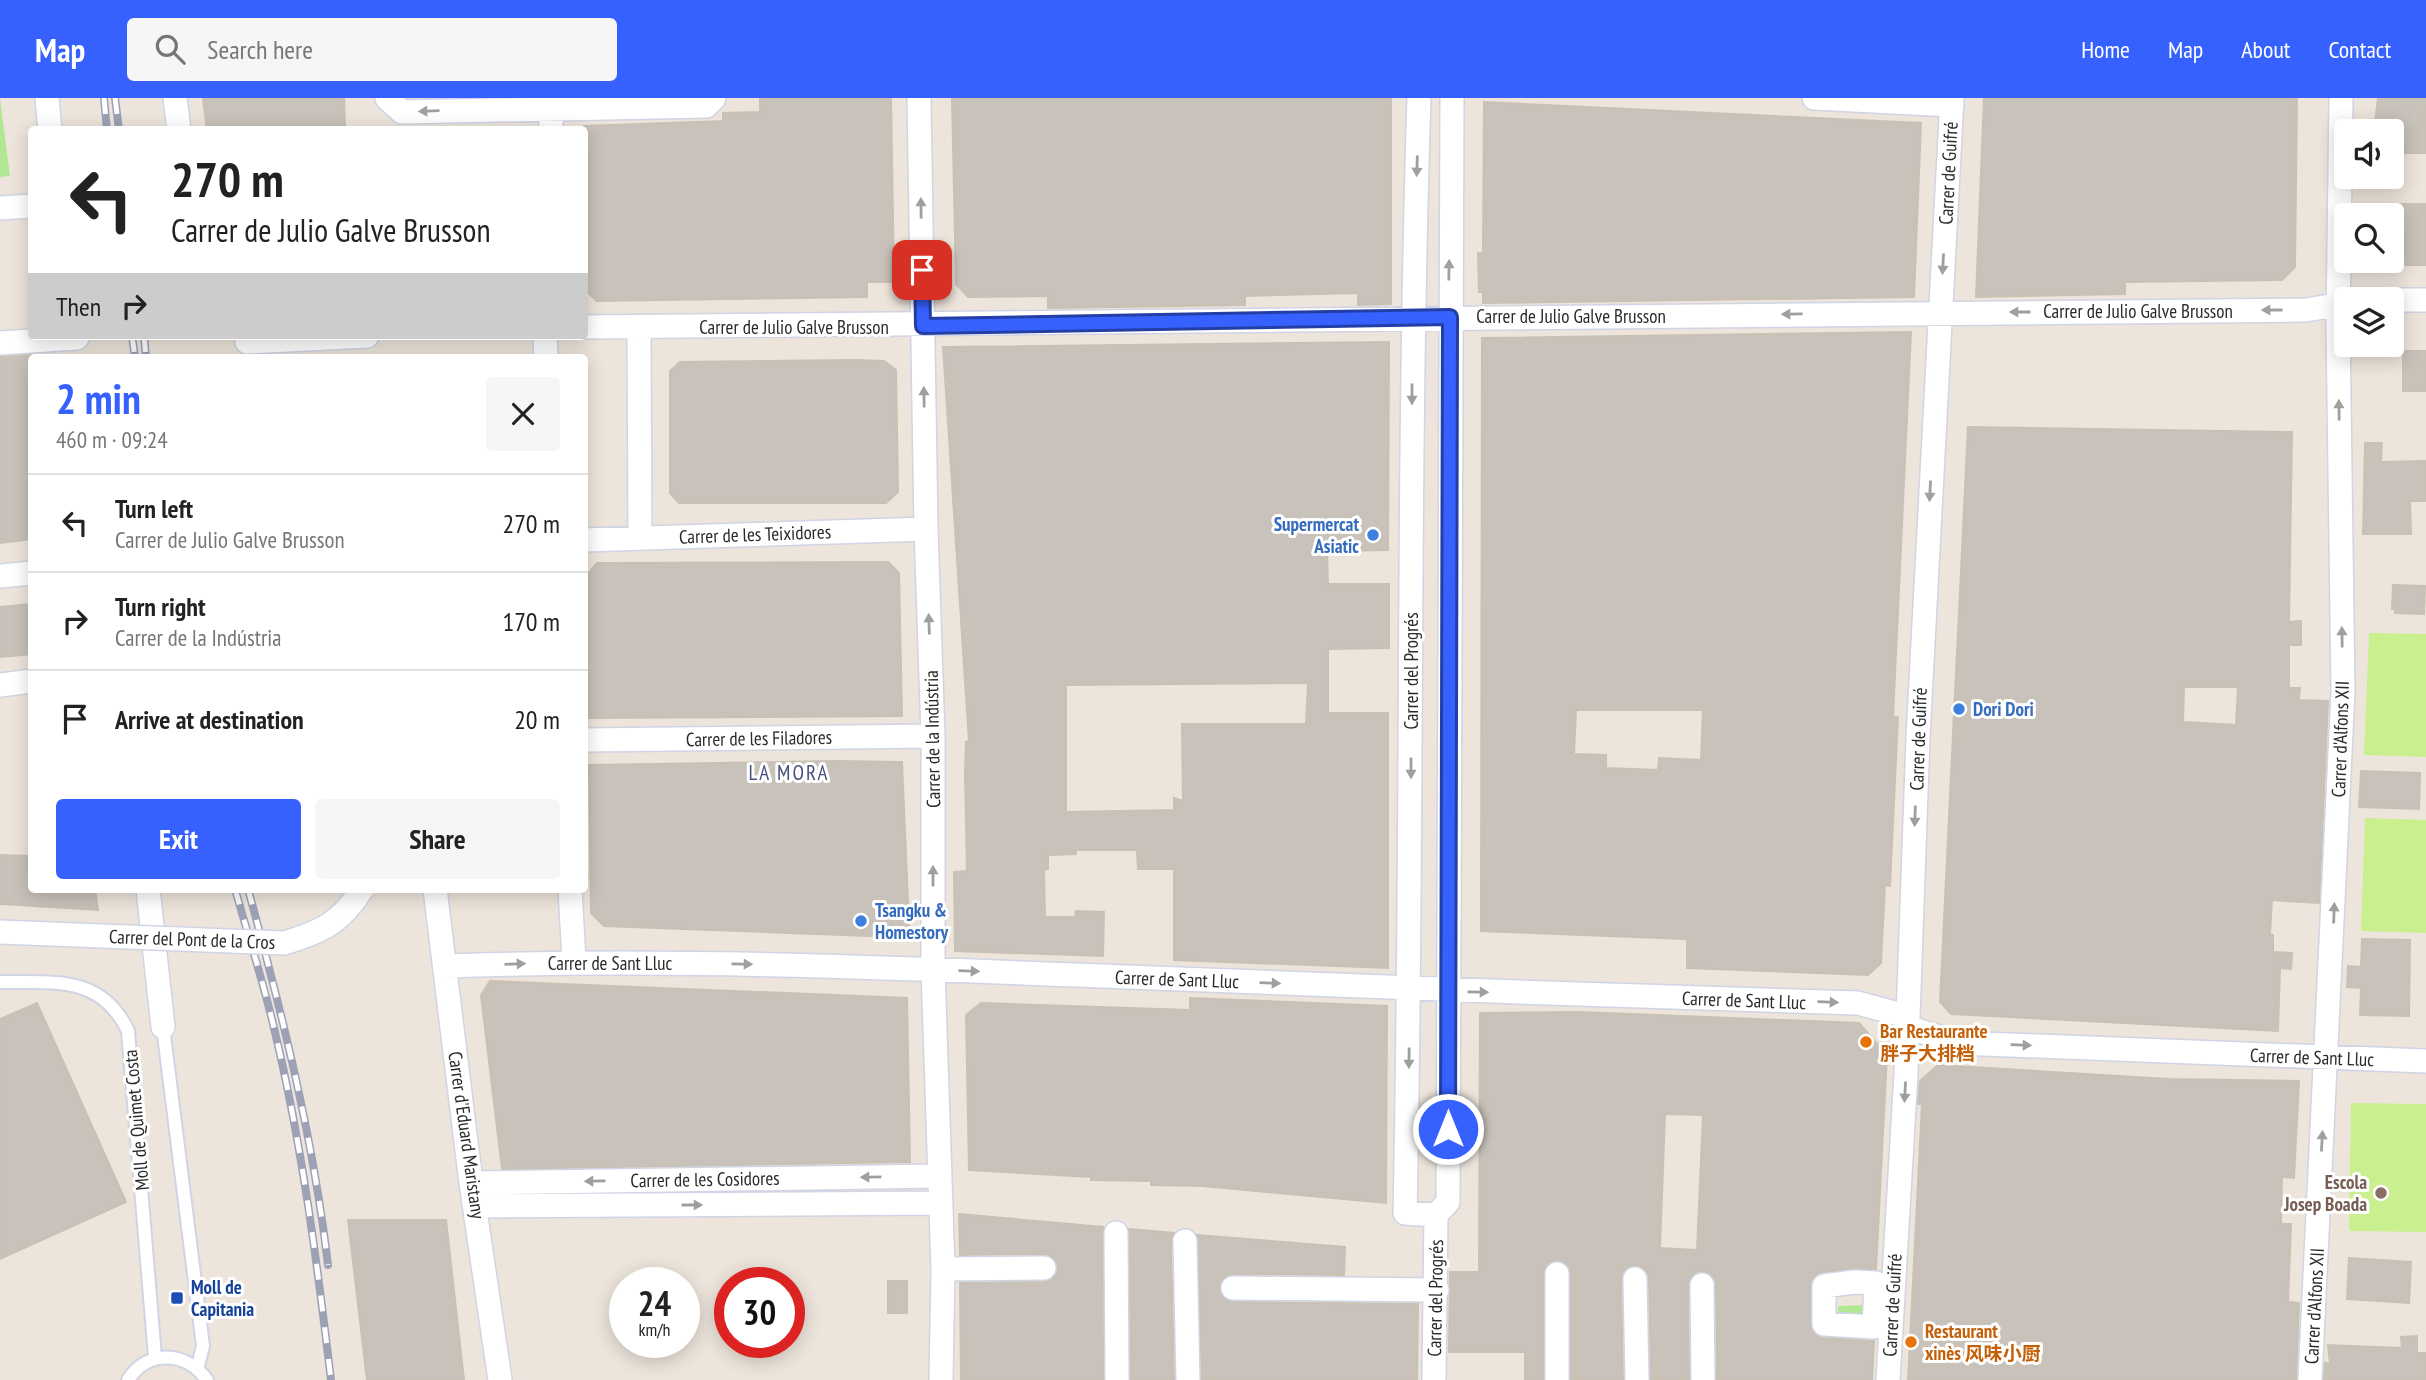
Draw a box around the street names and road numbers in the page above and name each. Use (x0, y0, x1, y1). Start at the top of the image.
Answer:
street label: Carrer de Guifré (1933, 121, 1963, 225)
street label: Carrer de Julio Galve Brusson (2043, 299, 2233, 323)
street label: Carrer de Julio Galve Brusson (1476, 304, 1666, 328)
street label: Carrer de Julio Galve Brusson (699, 315, 889, 339)
street label: Carrer de les Teixidores (679, 519, 831, 549)
street label: Carrer del Progrés (1399, 612, 1423, 730)
street label: Carrer de la Indústria (919, 670, 945, 808)
street label: Carrer d'Alfons XII (2326, 680, 2354, 798)
street label: Carrer de Guifré (1904, 687, 1932, 791)
street label: Carrer de les Filadores (686, 725, 832, 751)
street label: Carrer del Pont de la Cros (108, 924, 276, 954)
street label: Carrer de Sant Lluc (548, 951, 672, 975)
street label: Carrer de Sant Lluc (1114, 965, 1240, 993)
street label: Carrer de Sant Lluc (1681, 986, 1807, 1014)
street label: Carrer de Sant Lluc (2249, 1043, 2375, 1071)
street label: Moll de Quimet Costa (118, 1049, 154, 1191)
street label: Carrer d'Eduard Maristany (443, 1050, 491, 1221)
street label: Carrer de les Cosidores (630, 1166, 780, 1192)
street label: Carrer del Progrés (1422, 1239, 1448, 1357)
street label: Carrer d'Alfons XII (2299, 1247, 2329, 1365)
street label: Carrer de Guifré (1877, 1253, 1907, 1357)

